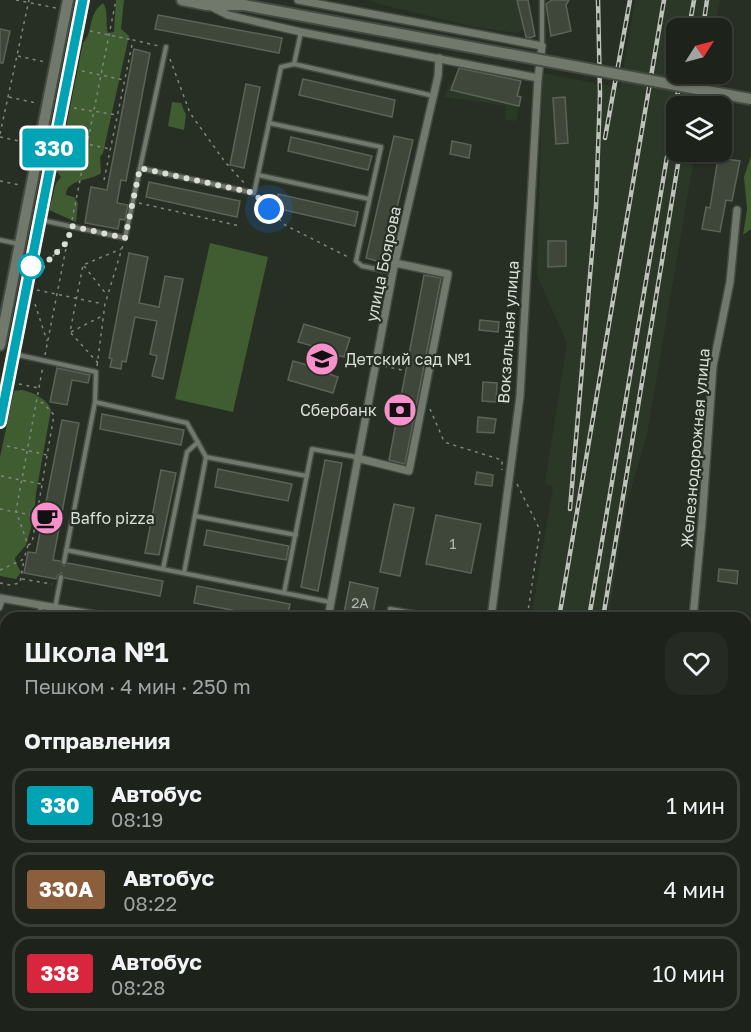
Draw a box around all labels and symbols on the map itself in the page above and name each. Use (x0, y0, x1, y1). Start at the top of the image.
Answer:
north arrow (666, 18, 732, 84)
line badge: 330 (20, 128, 88, 168)
your location (254, 194, 284, 224)
street label: улица Боярова (361, 204, 405, 324)
unlabelled marker (18, 253, 44, 279)
street label: Вокзальная улица (493, 260, 523, 404)
school or university icon: Детский сад №1 (304, 341, 340, 377)
street label: Железнодорожная улица (676, 347, 714, 549)
place label: Детский сад №1 (345, 349, 472, 369)
bank icon: Сбербанк (382, 392, 418, 428)
place label: Сбербанк (300, 400, 377, 420)
cafe icon: Baffo pizza (29, 500, 65, 536)
place label: Baffo pizza (70, 508, 155, 528)
house number: 1 (450, 535, 457, 552)
house number: 2А (351, 594, 369, 611)

